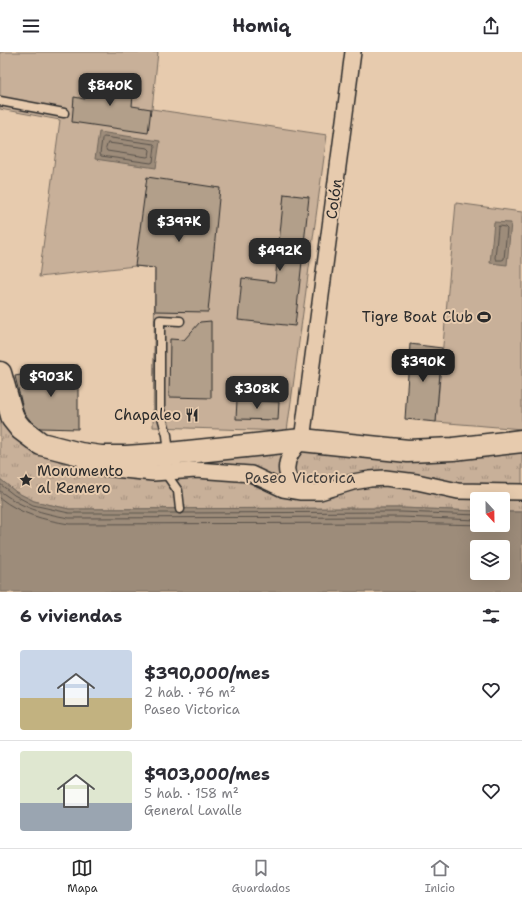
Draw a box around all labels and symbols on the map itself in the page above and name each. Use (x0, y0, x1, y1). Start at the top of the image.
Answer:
pin: $840K (82, 73, 138, 107)
street label: Colón (321, 178, 347, 220)
pin: $397K (151, 209, 207, 243)
pin: $492K (252, 238, 308, 272)
place label: Tigre Boat Club (362, 307, 473, 327)
sports icon: Tigre Boat Club (476, 309, 492, 325)
pin: $390K (395, 349, 451, 383)
pin: $903K (23, 364, 79, 398)
pin: $308K (229, 376, 285, 410)
place label: Chapaleo (114, 405, 181, 425)
restaurant icon: Chapaleo (184, 407, 200, 423)
place label: Monumento al Remero (37, 461, 123, 498)
park label: Paseo Victorica (245, 468, 356, 488)
place icon: Monumento al Remero (18, 472, 34, 488)
north arrow (470, 492, 510, 532)

